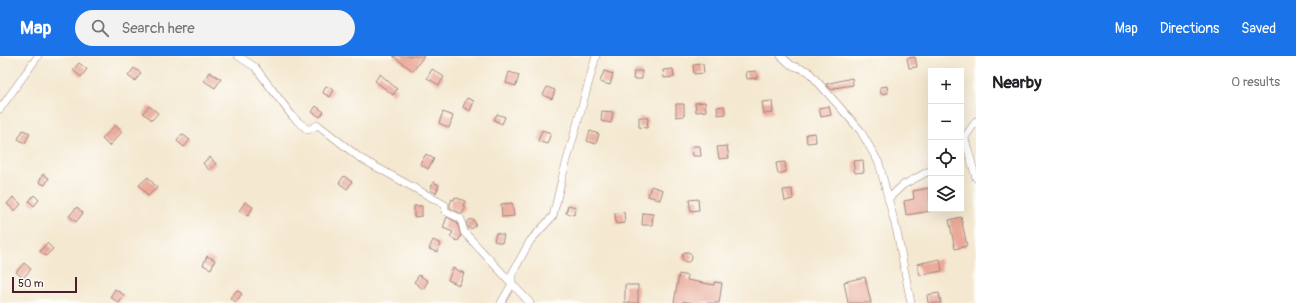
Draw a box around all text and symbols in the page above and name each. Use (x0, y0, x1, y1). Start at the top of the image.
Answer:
search box (75, 10, 355, 46)
text: Map (20, 16, 51, 40)
icon: search (89, 17, 111, 39)
text: Search here (121, 19, 195, 38)
text: Map (1115, 20, 1138, 37)
text: Directions (1160, 20, 1219, 37)
text: Saved (1241, 20, 1276, 37)
map controls (928, 68, 964, 212)
button: + (928, 68, 964, 104)
text: Nearby (992, 72, 1041, 93)
text: 0 results (1231, 74, 1280, 90)
button: − (928, 104, 964, 140)
button: locate (928, 140, 964, 176)
button: layers (928, 176, 964, 212)
scale bar (12, 275, 77, 294)
text: 50 m (18, 277, 44, 290)

